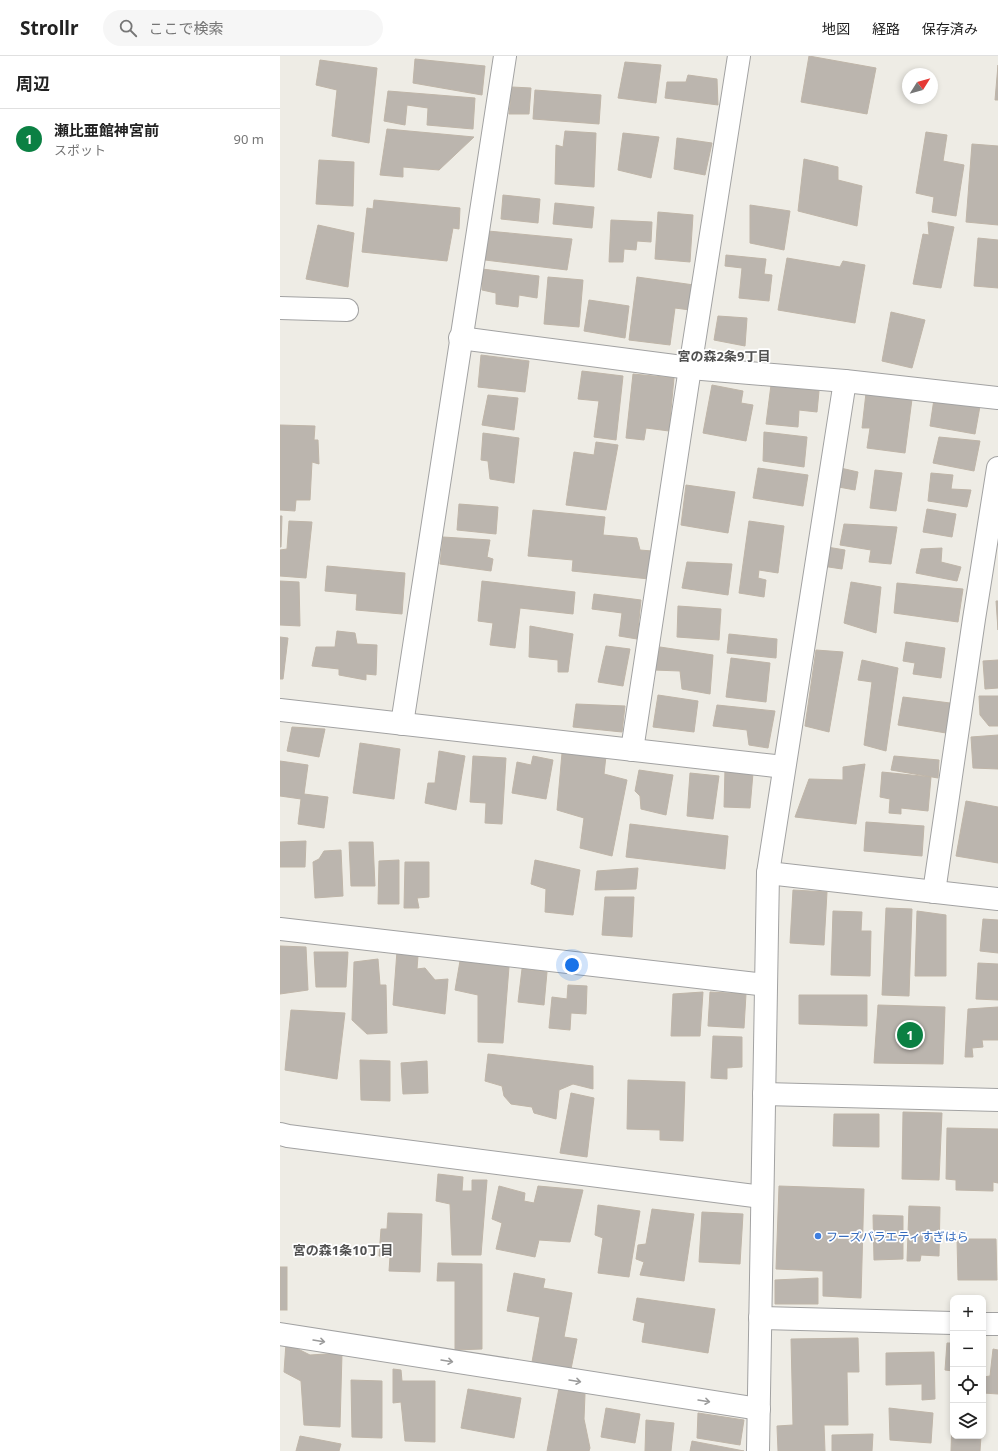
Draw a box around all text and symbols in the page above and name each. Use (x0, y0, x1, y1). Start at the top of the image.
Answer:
search box (103, 10, 383, 46)
text: Strollr (20, 15, 79, 41)
icon: search (117, 17, 139, 39)
text: ここで検索 (149, 18, 224, 38)
text: 地図 (822, 19, 850, 38)
text: 経路 (872, 19, 900, 38)
text: 保存済み (922, 19, 978, 38)
north arrow (902, 68, 938, 104)
text: 周辺 (16, 72, 50, 95)
text: 瀬比亜館神宮前 (54, 120, 159, 140)
text: 1 (25, 130, 33, 148)
text: 90 m (234, 130, 264, 148)
text: スポット (54, 141, 106, 159)
district label: 宮の森2条9丁目 (678, 347, 770, 365)
your location (562, 955, 582, 975)
pin: 1 (897, 1020, 923, 1050)
place label: フーズバラエティすぎはら (826, 1228, 969, 1245)
marker: フーズバラエティすぎはら (813, 1231, 823, 1241)
district label: 宮の森1条10丁目 (293, 1241, 393, 1259)
map controls (950, 1295, 986, 1439)
button: + (950, 1295, 986, 1331)
button: − (950, 1331, 986, 1367)
one-way arrow (312, 1337, 325, 1345)
one-way arrow (440, 1357, 453, 1365)
button: locate (950, 1367, 986, 1403)
one-way arrow (568, 1377, 581, 1385)
one-way arrow (697, 1397, 710, 1405)
button: layers (950, 1403, 986, 1439)

